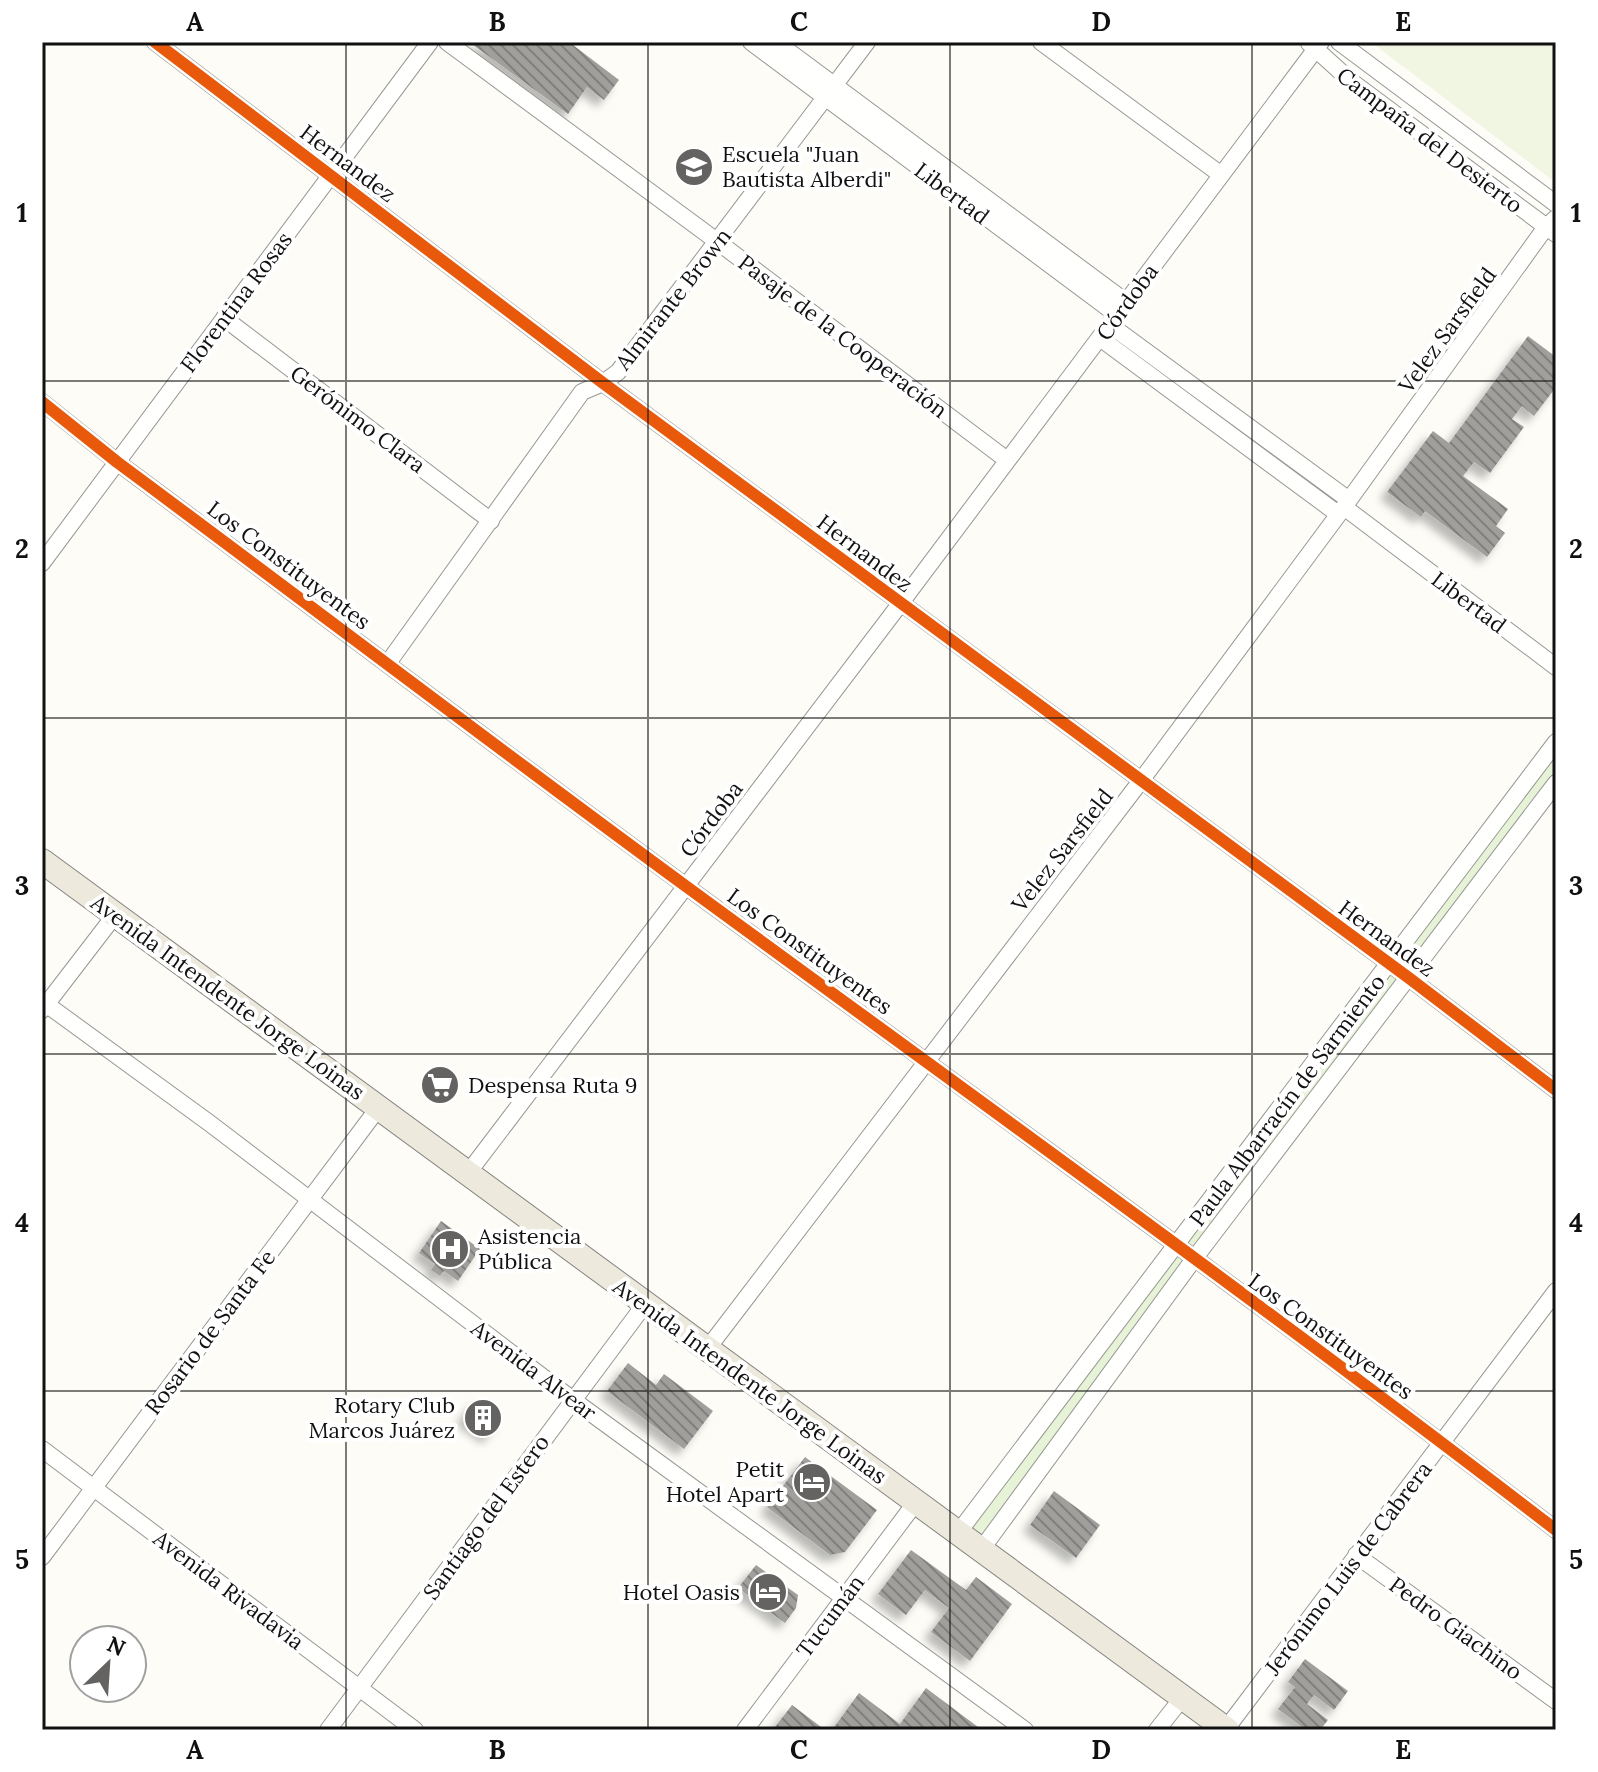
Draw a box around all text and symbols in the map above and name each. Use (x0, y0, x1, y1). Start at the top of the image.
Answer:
text: A (186, 5, 204, 38)
text: B (488, 5, 506, 38)
text: C (790, 5, 808, 38)
text: D (1091, 5, 1111, 38)
text: E (1395, 5, 1411, 38)
street label: Campaña del Desierto (1331, 61, 1529, 219)
street label: Hernandez (295, 118, 401, 208)
place label: Escuela "Juan Bautista Alberdi" (722, 140, 891, 193)
school or university icon: Escuela "Juan Bautista Alberdi" (673, 146, 715, 188)
street label: Libertad (909, 156, 995, 230)
text: 1 (17, 196, 27, 229)
text: 1 (1571, 196, 1581, 229)
street label: Almirante Brown (608, 223, 737, 376)
street label: Florentina Rosas (174, 226, 298, 378)
street label: Pasaje de la Cooperación (733, 248, 953, 424)
street label: Córdoba (1090, 258, 1164, 346)
street label: Velez Sarsfield (1391, 262, 1502, 399)
street label: Gerónimo Clara (285, 359, 431, 479)
street label: Los Constituyentes (202, 495, 376, 635)
street label: Hernandez (812, 508, 918, 598)
text: 2 (15, 532, 29, 565)
text: 2 (1569, 532, 1583, 565)
street label: Libertad (1426, 565, 1512, 639)
street label: Córdoba (673, 776, 749, 862)
street label: Velez Sarsfield (1005, 783, 1119, 918)
text: 3 (15, 869, 29, 902)
text: 3 (1569, 869, 1583, 902)
street label: Los Constituyentes (722, 882, 898, 1020)
street label: Avenida Intendente Jorge Loinas (85, 888, 370, 1106)
street label: Hernandez (1333, 894, 1441, 982)
street label: Paula Albarracín de Sarmiento (1183, 968, 1391, 1232)
supermarket icon: Despensa Ruta 9 (419, 1064, 461, 1106)
place label: Despensa Ruta 9 (468, 1071, 638, 1099)
text: 4 (15, 1206, 29, 1239)
text: 4 (1569, 1206, 1583, 1239)
place label: Asistencia Pública (477, 1222, 581, 1275)
hospital icon: Asistencia Pública (429, 1228, 471, 1270)
street label: Rosario de Santa Fe (139, 1244, 281, 1420)
street label: Los Constituyentes (1243, 1267, 1419, 1405)
street label: Avenida Intendente Jorge Loinas (607, 1272, 892, 1490)
street label: Avenida Alvear (465, 1313, 603, 1426)
place label: Rotary Club Marcos Juárez (308, 1391, 455, 1444)
building icon: Rotary Club Marcos Juárez (462, 1397, 504, 1439)
street label: Santiago del Estero (417, 1429, 555, 1605)
place label: Petit Hotel Apart (666, 1455, 784, 1508)
street label: Jerónimo Luis de Cabrera (1258, 1456, 1438, 1681)
hotel icon: Petit Hotel Apart (791, 1461, 833, 1503)
street label: Avenida Rivadavia (147, 1524, 310, 1656)
text: 5 (15, 1543, 29, 1576)
text: 5 (1569, 1543, 1583, 1576)
street label: Tucumán (790, 1569, 870, 1663)
street label: Pedro Giachino (1384, 1570, 1528, 1686)
hotel icon: Hotel Oasis (747, 1571, 789, 1613)
place label: Hotel Oasis (623, 1578, 740, 1606)
north arrow (68, 1624, 148, 1704)
text: N (103, 1630, 130, 1662)
text: A (186, 1733, 204, 1766)
text: B (488, 1733, 506, 1766)
text: C (790, 1733, 808, 1766)
text: D (1091, 1733, 1111, 1766)
text: E (1395, 1733, 1411, 1766)

